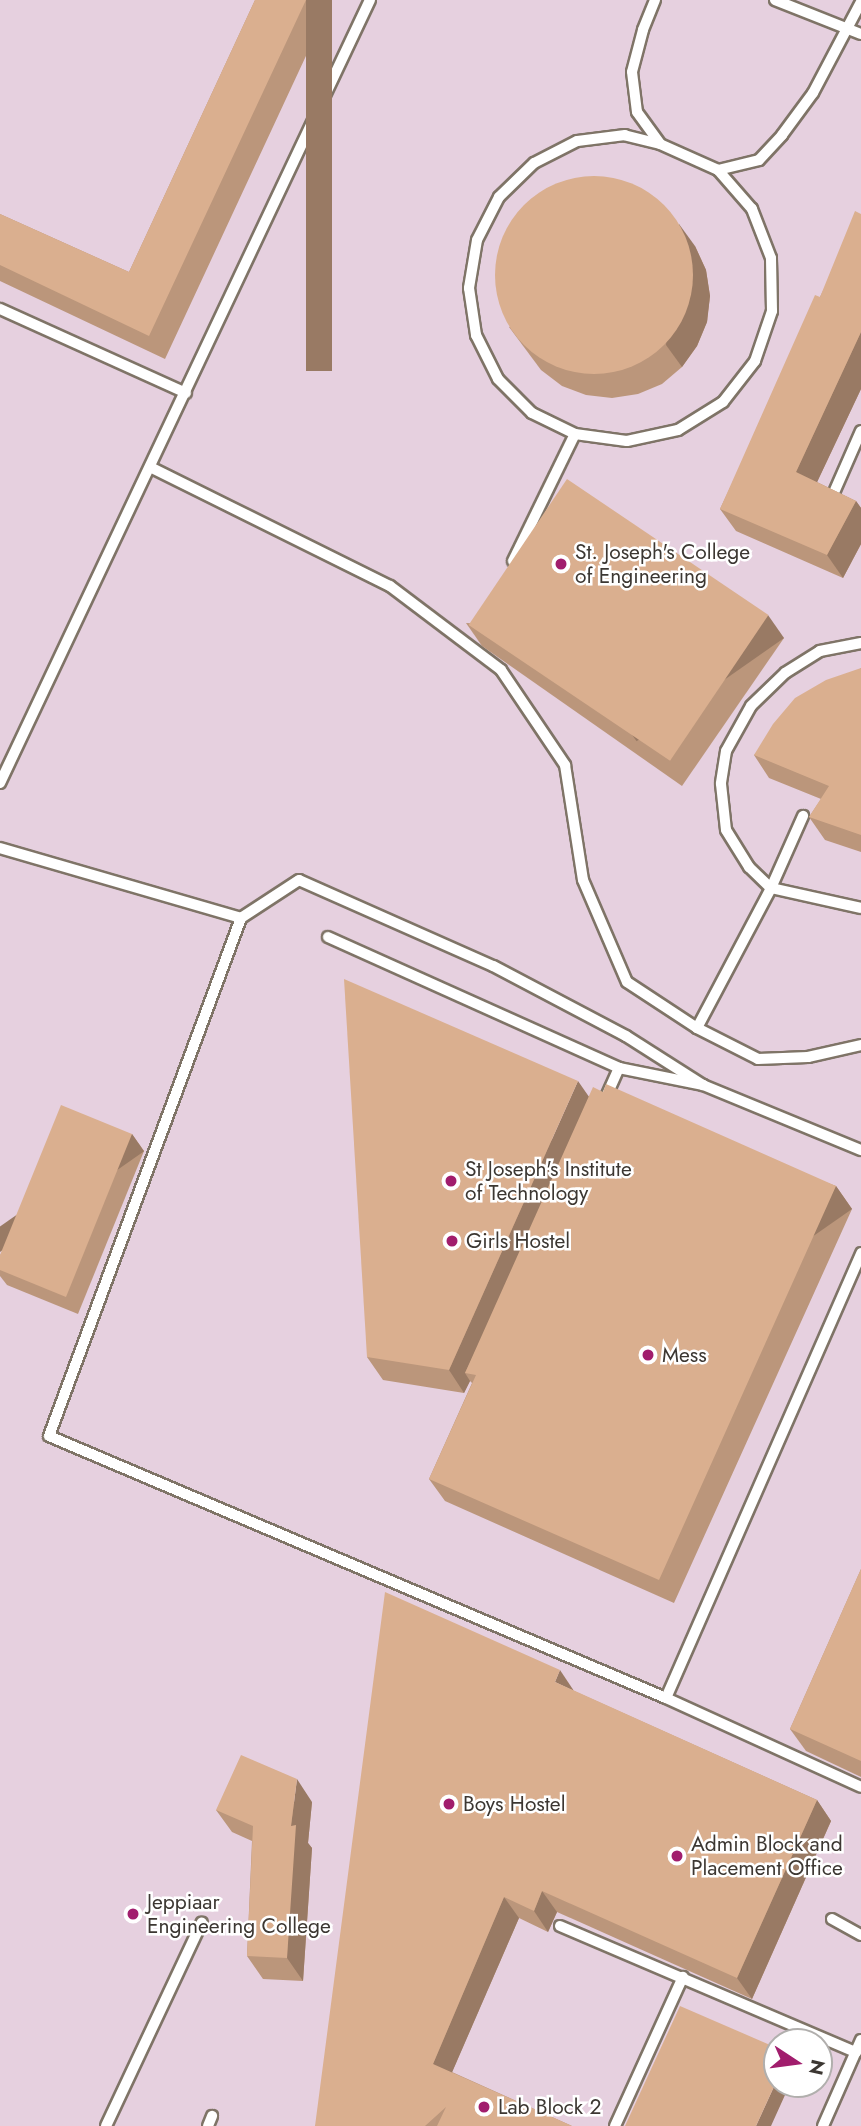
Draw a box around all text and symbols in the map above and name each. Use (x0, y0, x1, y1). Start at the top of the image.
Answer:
place label: St. Joseph's College of Engineering (575, 539, 750, 589)
marker: St. Joseph's College of Engineering (553, 556, 569, 572)
place label: St Joseph's Institute of Technology (465, 1156, 632, 1206)
marker: St Joseph's Institute of Technology (443, 1173, 459, 1189)
place label: Girls Hostel (466, 1228, 570, 1254)
marker: Girls Hostel (444, 1233, 460, 1249)
place label: Mess (662, 1342, 707, 1368)
marker: Mess (640, 1347, 656, 1363)
place label: Boys Hostel (463, 1791, 566, 1817)
marker: Boys Hostel (441, 1796, 457, 1812)
place label: Admin Block and Placement Office (691, 1831, 843, 1881)
marker: Admin Block and Placement Office (669, 1848, 685, 1864)
place label: Jeppiaar Engineering College (147, 1889, 331, 1939)
marker: Jeppiaar Engineering College (125, 1906, 141, 1922)
north arrow (763, 2028, 833, 2098)
text: N (802, 2057, 832, 2078)
place label: Lab Block 2 (498, 2094, 601, 2120)
marker: Lab Block 2 (476, 2099, 492, 2115)

